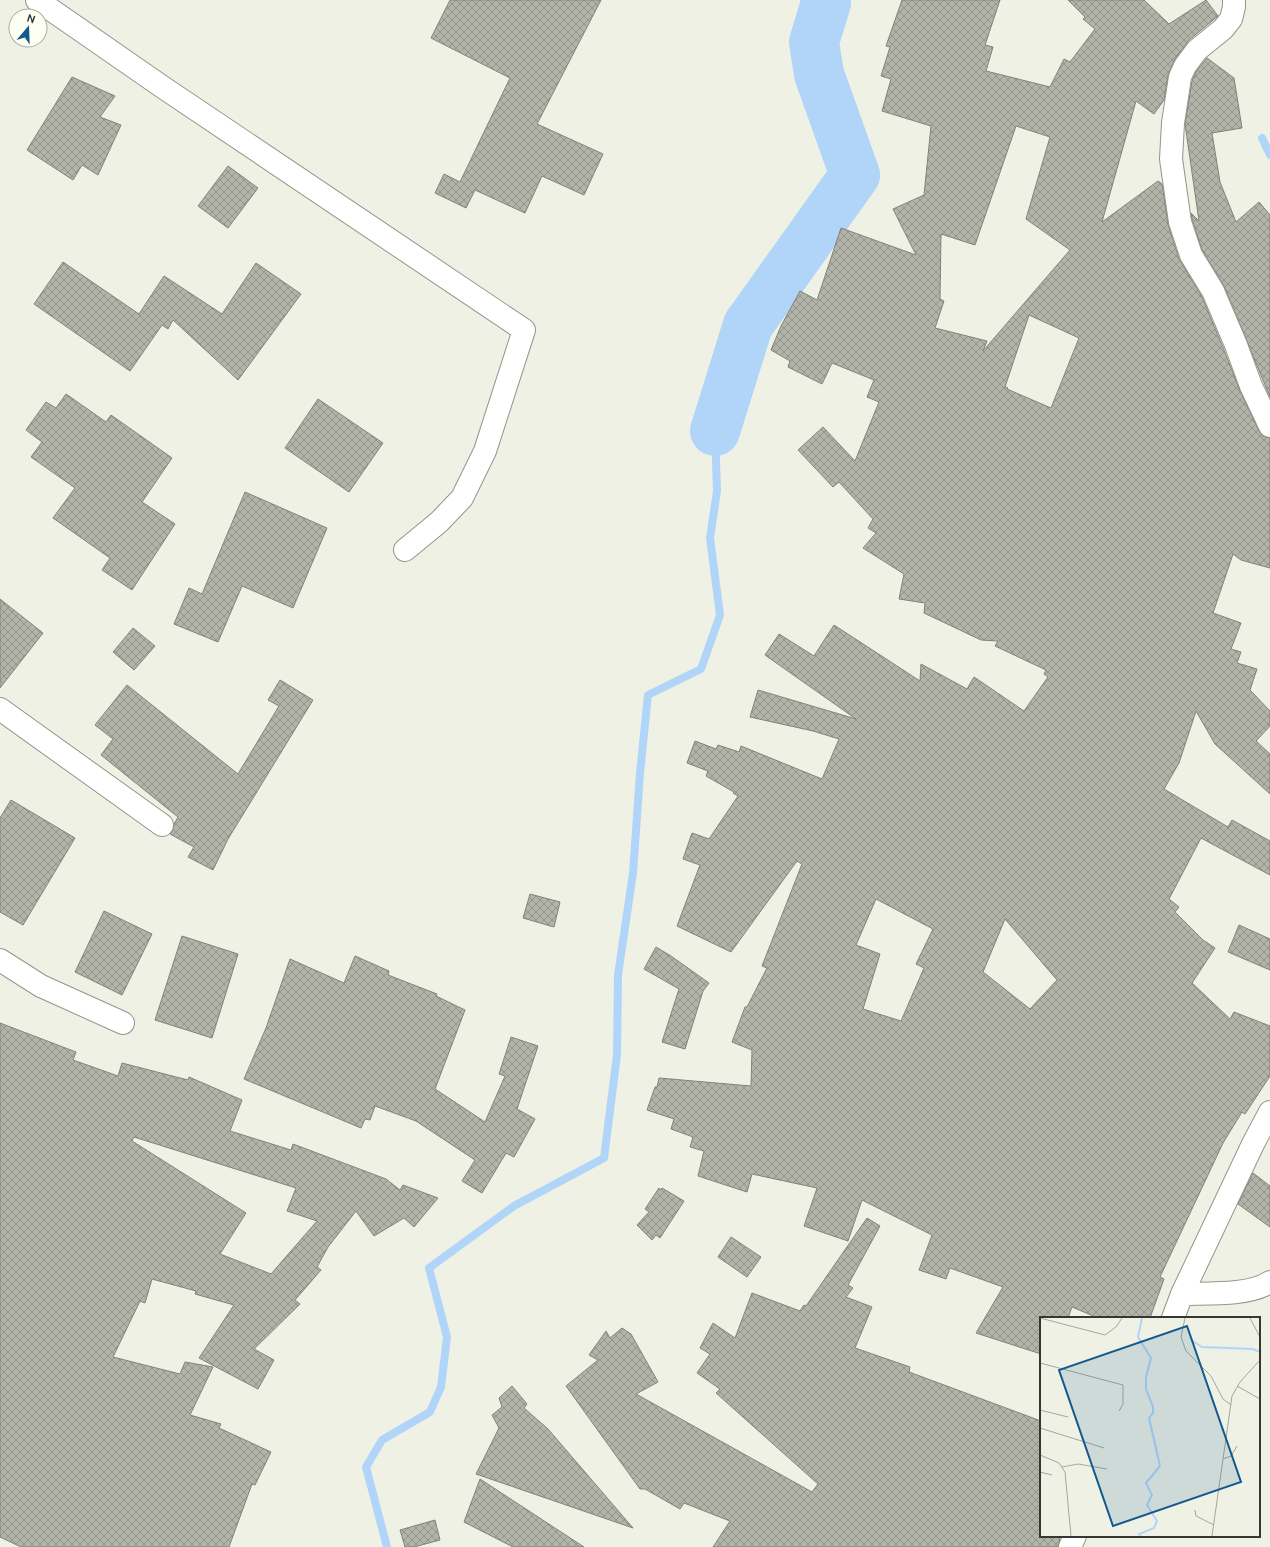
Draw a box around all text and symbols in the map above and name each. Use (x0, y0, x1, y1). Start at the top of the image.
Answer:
north arrow (8, 8, 48, 48)
text: N (25, 12, 37, 26)
inset map (1040, 1317, 1260, 1537)

